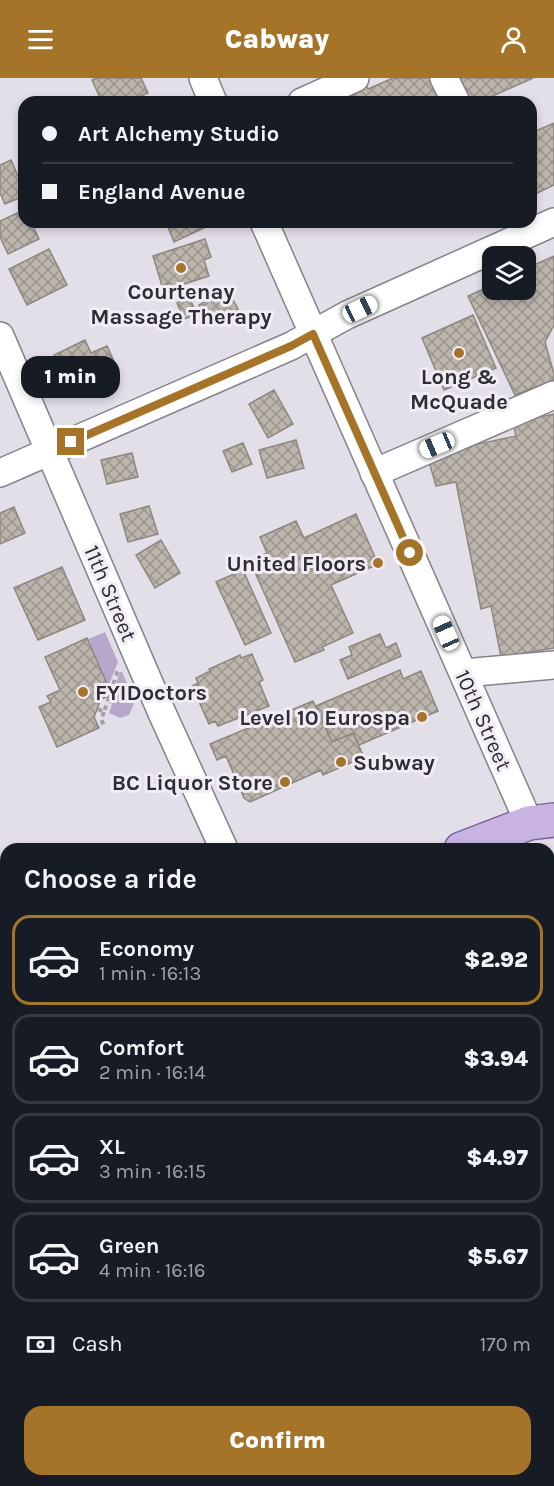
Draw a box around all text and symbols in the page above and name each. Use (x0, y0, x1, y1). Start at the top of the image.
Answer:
icon: menu (24, 23, 57, 56)
text: Cabway (225, 23, 329, 55)
icon: person (497, 23, 530, 56)
text: Art Alchemy Studio (78, 121, 279, 147)
text: England Avenue (78, 179, 245, 205)
map controls (482, 246, 536, 300)
button: layers (482, 246, 536, 300)
marker: Courtenay Massage Therapy (174, 261, 188, 275)
place label: Courtenay Massage Therapy (90, 279, 272, 330)
car (340, 293, 380, 325)
marker: Long & McQuade (452, 346, 466, 360)
callout: 1 min (22, 355, 121, 397)
place label: Long & McQuade (410, 364, 508, 415)
text: 1 min (44, 365, 97, 388)
route end (57, 428, 84, 455)
car (417, 430, 457, 460)
route start (396, 539, 423, 566)
street label: 11th Street (78, 541, 142, 645)
place label: United Floors (227, 551, 366, 577)
marker: United Floors (371, 556, 385, 570)
car (430, 613, 462, 653)
street label: 10th Street (449, 666, 517, 775)
place label: FYIDoctors (95, 680, 207, 706)
marker: FYIDoctors (76, 685, 90, 699)
place label: Level 10 Eurospa (239, 705, 410, 731)
marker: Level 10 Eurospa (415, 710, 429, 724)
place label: Subway (353, 750, 435, 776)
marker: Subway (334, 755, 348, 769)
place label: BC Liquor Store (112, 770, 273, 796)
marker: BC Liquor Store (278, 775, 292, 789)
text: Choose a ride (24, 863, 197, 895)
icon: car (27, 933, 81, 987)
text: Economy (99, 936, 194, 962)
text: $2.92 (464, 947, 528, 973)
text: 1 min · 16:13 (99, 962, 201, 985)
icon: car (27, 1032, 81, 1086)
text: Comfort (99, 1035, 184, 1061)
text: $3.94 (463, 1046, 528, 1072)
text: 2 min · 16:14 (99, 1061, 206, 1084)
icon: car (27, 1131, 81, 1185)
text: XL (99, 1134, 125, 1160)
text: $4.97 (466, 1145, 528, 1171)
text: 3 min · 16:15 (99, 1160, 206, 1183)
icon: car (27, 1230, 81, 1284)
text: Green (99, 1233, 160, 1259)
text: $5.67 (467, 1244, 528, 1270)
text: 4 min · 16:16 (99, 1259, 205, 1282)
icon: cash (24, 1328, 57, 1361)
text: Cash (72, 1331, 122, 1357)
text: 170 m (480, 1333, 531, 1356)
button: Confirm (24, 1406, 531, 1475)

